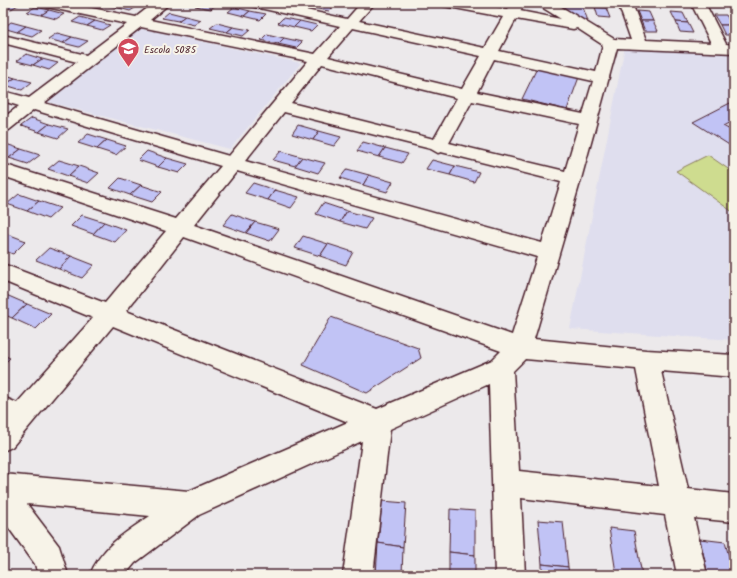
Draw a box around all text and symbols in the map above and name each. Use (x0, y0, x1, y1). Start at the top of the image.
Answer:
school or university icon: Escola 5085 (115, 36, 141, 69)
place label: Escola 5085 (144, 42, 197, 58)

